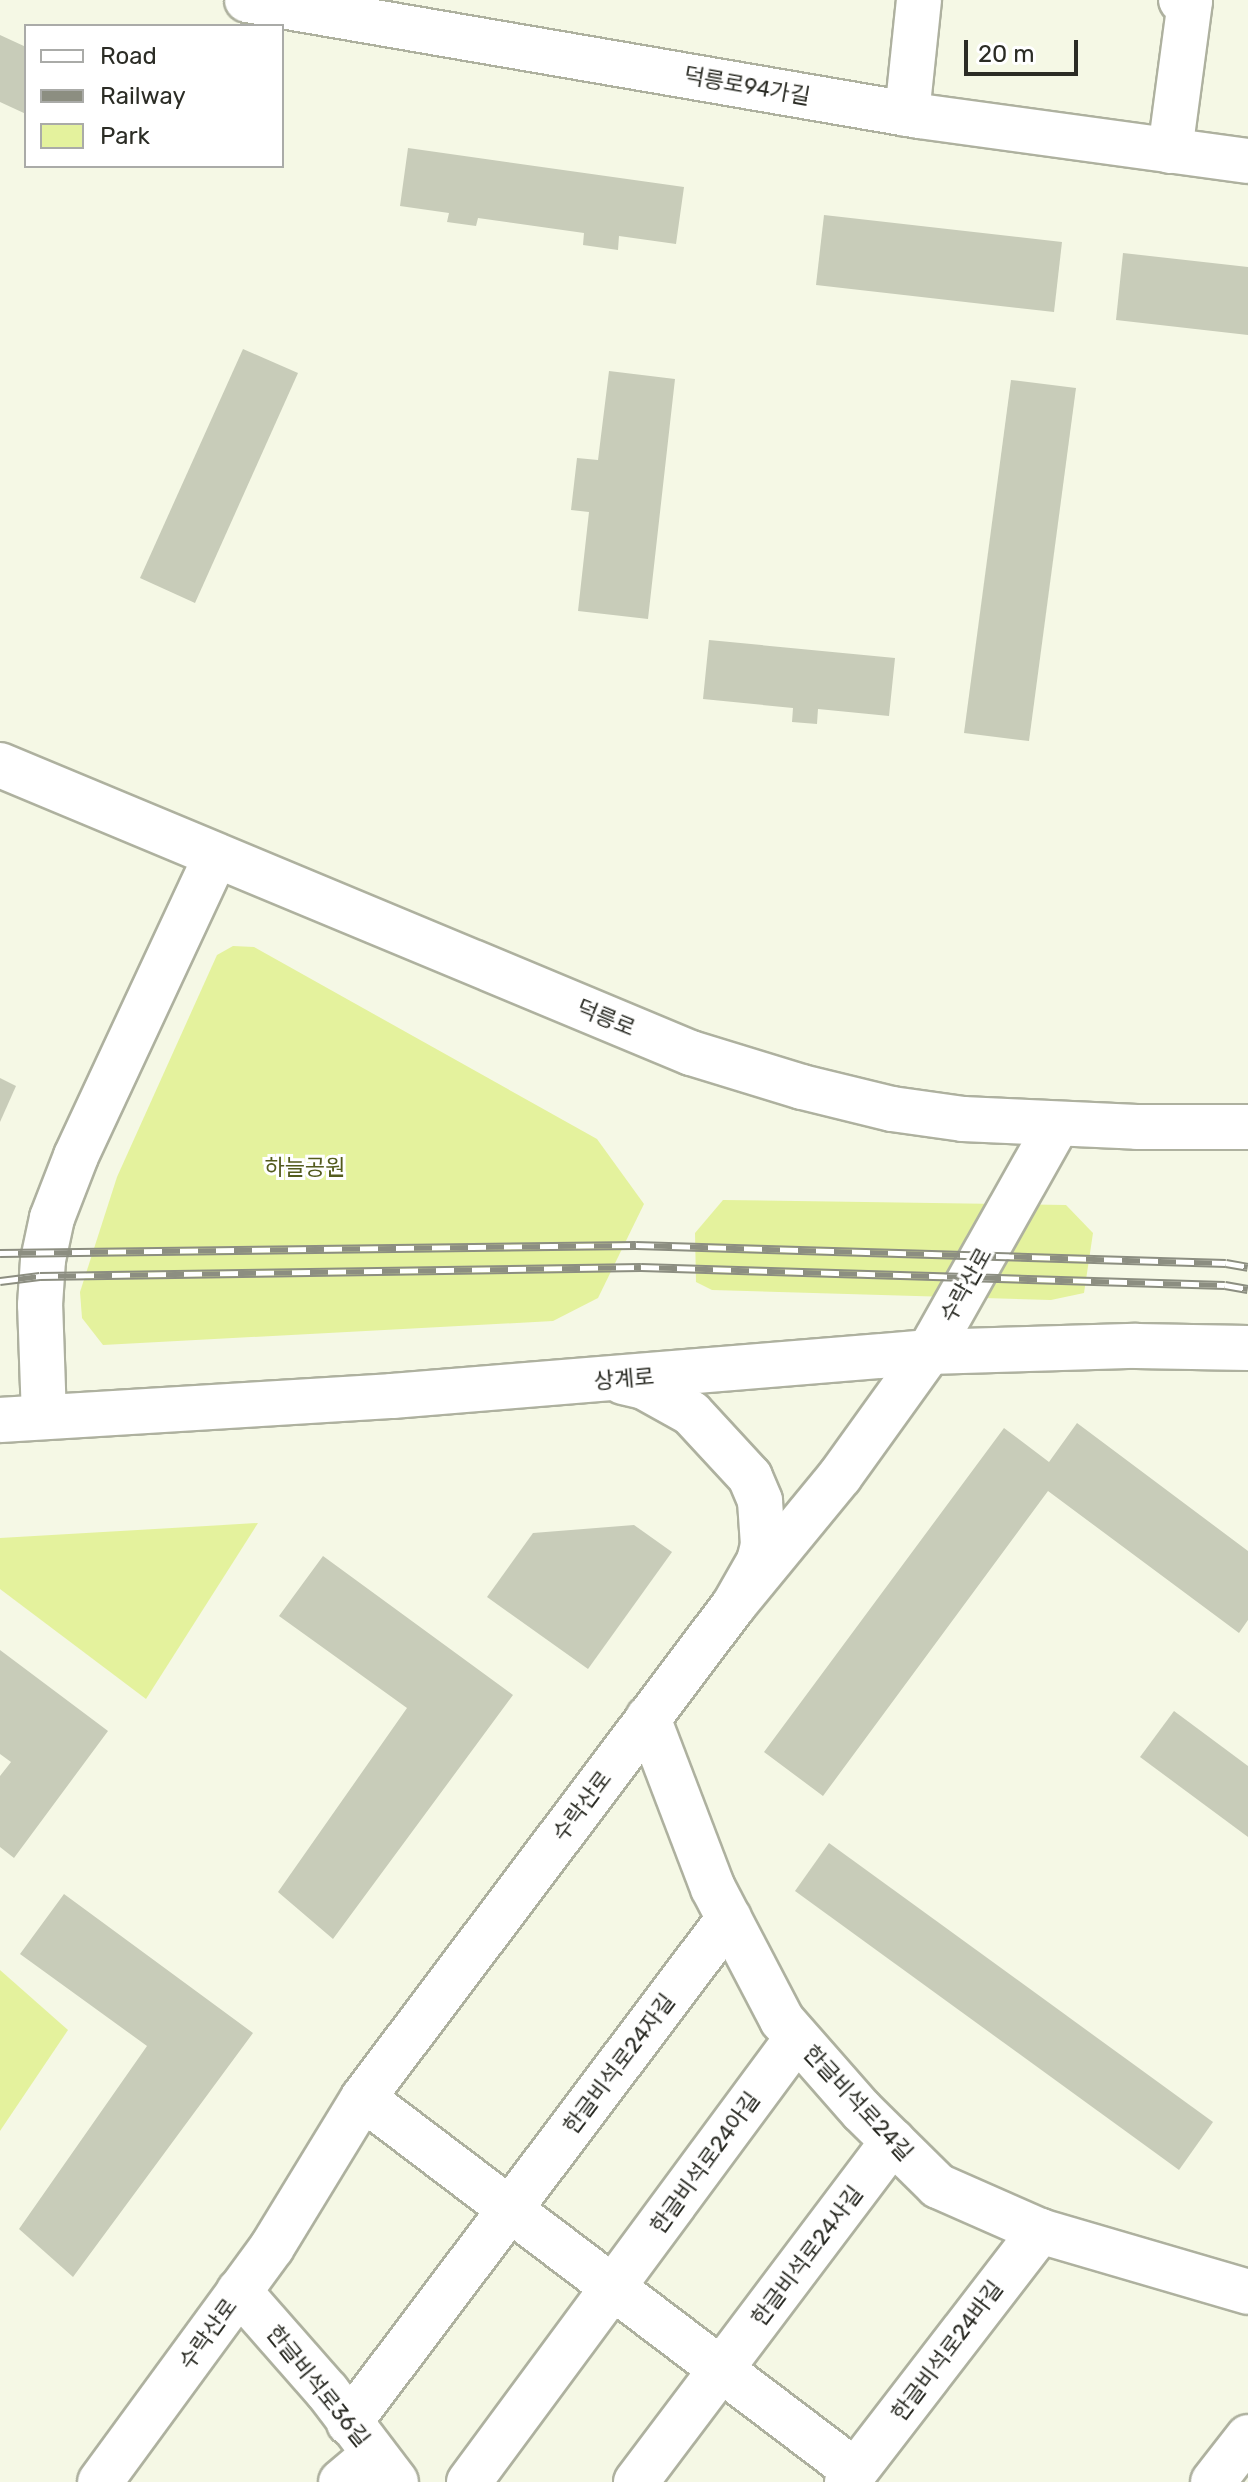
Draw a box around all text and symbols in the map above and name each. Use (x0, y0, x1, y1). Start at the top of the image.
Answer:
legend (24, 24, 284, 168)
scale bar (968, 24, 1082, 74)
text: 20 m (978, 40, 1035, 68)
text: Road (100, 42, 157, 70)
street label: 덕릉로94가길 (682, 62, 812, 110)
text: Railway (100, 82, 186, 110)
text: Park (100, 122, 150, 150)
street label: 덕릉로 (573, 994, 639, 1042)
park label: 하늘공원 (265, 1155, 345, 1181)
street label: 수락산로 (935, 1243, 997, 1327)
street label: 상계로 (593, 1363, 655, 1395)
street label: 수락산로 (547, 1766, 617, 1846)
street label: 한글비석로24자길 (558, 1989, 680, 2139)
street label: 한글비석로24길 (798, 2040, 918, 2166)
street label: 한글비석로24아길 (645, 2087, 765, 2239)
street label: 한글비석로24사길 (746, 2181, 868, 2331)
street label: 한글비석로24바길 (886, 2276, 1008, 2426)
street label: 수락산로 (174, 2293, 242, 2375)
street label: 한글비석로36길 (261, 2320, 375, 2452)

